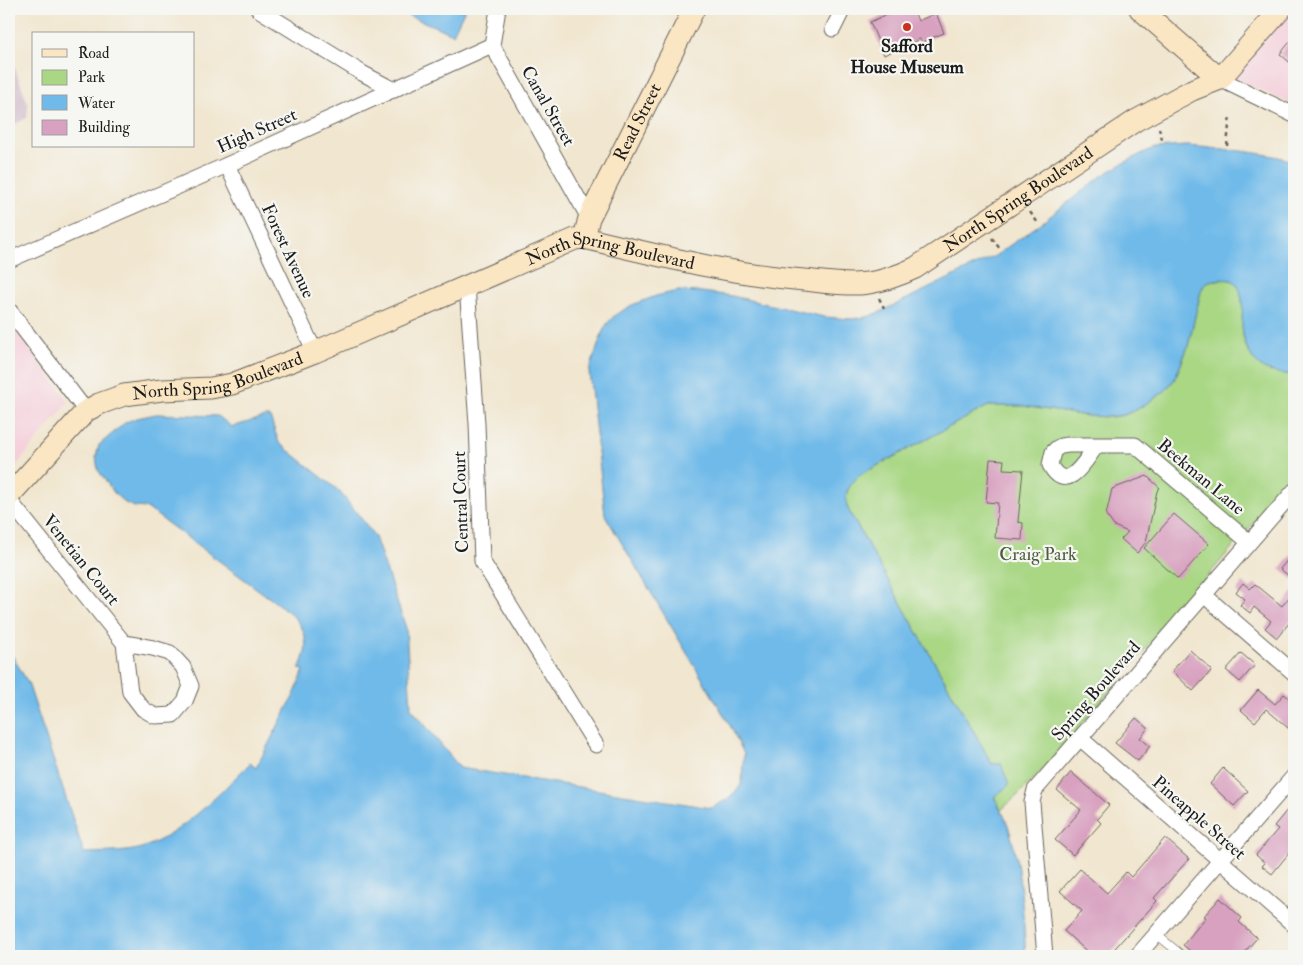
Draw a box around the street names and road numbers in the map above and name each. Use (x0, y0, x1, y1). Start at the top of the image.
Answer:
street label: Canal Street (516, 62, 580, 150)
street label: Read Street (608, 79, 666, 165)
street label: High Street (213, 103, 301, 159)
street label: North Spring Boulevard (939, 141, 1097, 257)
street label: Forest Avenue (256, 200, 320, 302)
street label: North Spring Boulevard (523, 253, 699, 277)
street label: North Spring Boulevard (131, 346, 306, 405)
street label: Beekman Lane (1153, 434, 1250, 521)
street label: Central Court (448, 450, 474, 553)
street label: Venetian Court (37, 510, 125, 610)
street label: Spring Boulevard (1046, 636, 1146, 746)
street label: Pineapple Street (1147, 771, 1251, 865)

